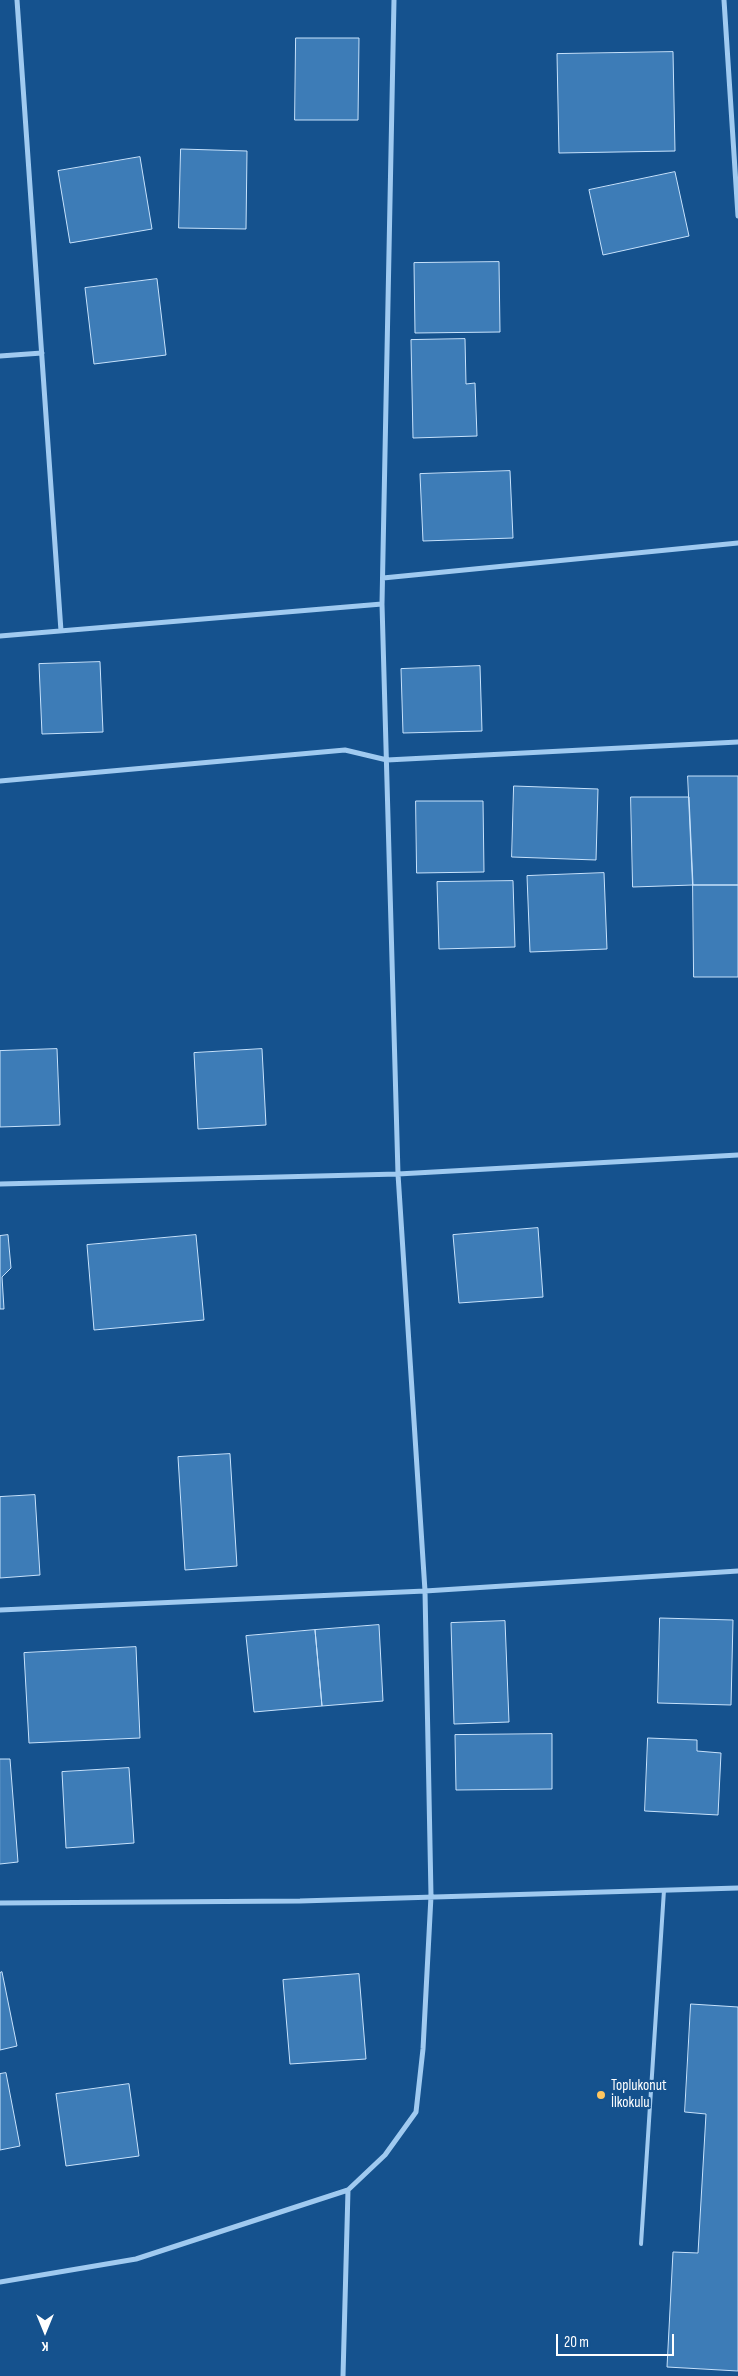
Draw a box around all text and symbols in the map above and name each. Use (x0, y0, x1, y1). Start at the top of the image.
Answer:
place label: Toplukonut İlkokulu (611, 2077, 667, 2112)
marker: Toplukonut İlkokulu (595, 2089, 607, 2101)
north arrow (20, 2306, 70, 2356)
scale bar (558, 2324, 676, 2356)
text: 20 m (564, 2333, 589, 2352)
text: K (42, 2338, 48, 2355)

